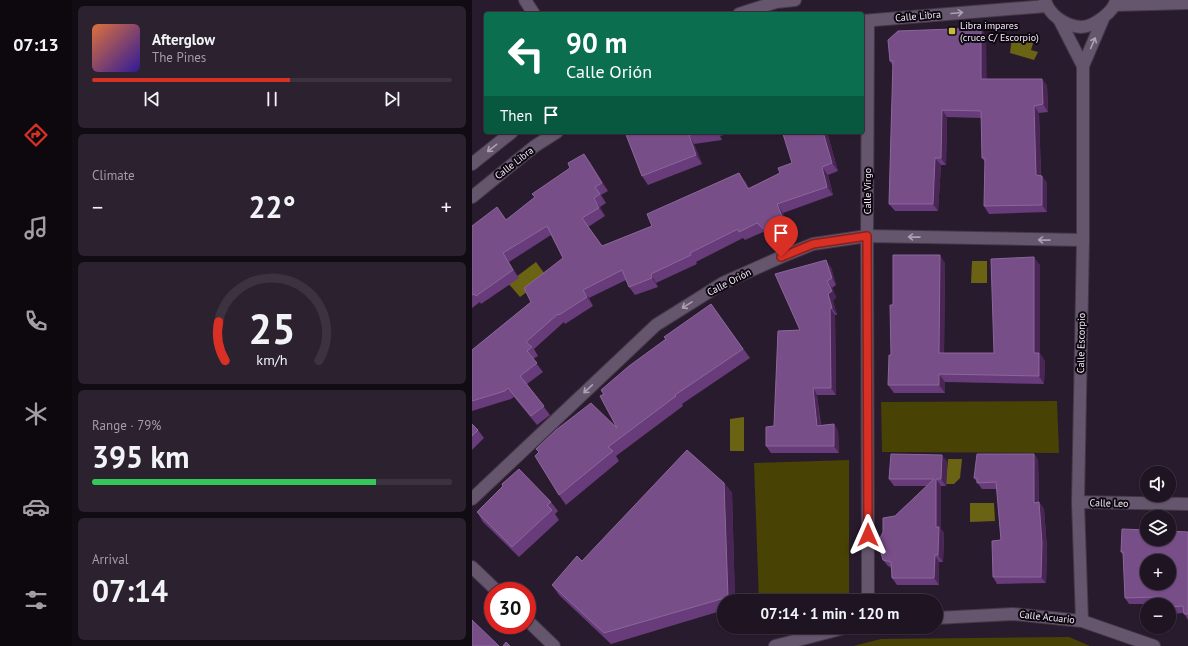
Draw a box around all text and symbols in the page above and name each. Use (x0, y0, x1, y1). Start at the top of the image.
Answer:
street label: Calle Libra (895, 8, 941, 24)
one-way arrow (950, 10, 963, 17)
place label: Libra impares (cruce C/ Escorpio) (960, 19, 1039, 44)
text: 90 m (566, 24, 627, 61)
marker: Libra impares (cruce C/ Escorpio) (947, 26, 957, 36)
icon: left (500, 28, 552, 80)
text: Afterglow (152, 30, 215, 49)
text: 07:13 (13, 33, 59, 56)
one-way arrow (1090, 37, 1097, 49)
text: The Pines (152, 49, 206, 66)
text: Calle Orión (566, 60, 652, 83)
icon: previous (141, 88, 163, 110)
icon: pause (261, 88, 283, 110)
icon: next (381, 88, 403, 110)
icon: arrive (540, 104, 562, 126)
text: Then (500, 106, 532, 125)
icon: directions (22, 121, 50, 149)
one-way arrow (487, 143, 498, 152)
street label: Calle Libra (492, 144, 536, 182)
text: Climate (92, 167, 135, 184)
street label: Calle Virgo (861, 168, 874, 214)
text: 22° (248, 187, 296, 226)
text: − (92, 193, 103, 221)
text: + (441, 193, 452, 221)
icon: music (22, 214, 50, 242)
pin (764, 216, 798, 257)
icon: arrive (770, 222, 792, 244)
one-way arrow (908, 233, 921, 241)
one-way arrow (1038, 236, 1051, 244)
street label: Calle Orión (705, 265, 753, 299)
text: 25 (248, 302, 296, 355)
one-way arrow (681, 302, 693, 310)
icon: phone (22, 307, 50, 335)
street label: Calle Escorpio (1074, 313, 1088, 373)
text: km/h (256, 350, 288, 369)
one-way arrow (583, 384, 593, 394)
icon: climate (22, 400, 50, 428)
text: Range · 79% (92, 417, 161, 434)
text: 395 km (92, 437, 190, 476)
map controls (1140, 466, 1176, 634)
button: sound (1140, 466, 1176, 502)
icon: car (22, 493, 50, 521)
street label: Calle Leo (1089, 496, 1129, 510)
button: layers (1140, 510, 1176, 546)
position arrow (847, 514, 889, 556)
text: Arrival (92, 551, 128, 568)
button: + (1140, 554, 1176, 590)
text: 07:14 (92, 571, 168, 610)
speed limit sign: 30 (484, 582, 536, 634)
icon: filters (22, 586, 50, 614)
button: − (1140, 598, 1176, 634)
text: 07:14 · 1 min · 120 m (761, 604, 899, 623)
street label: Calle Acuario (1019, 608, 1075, 626)

